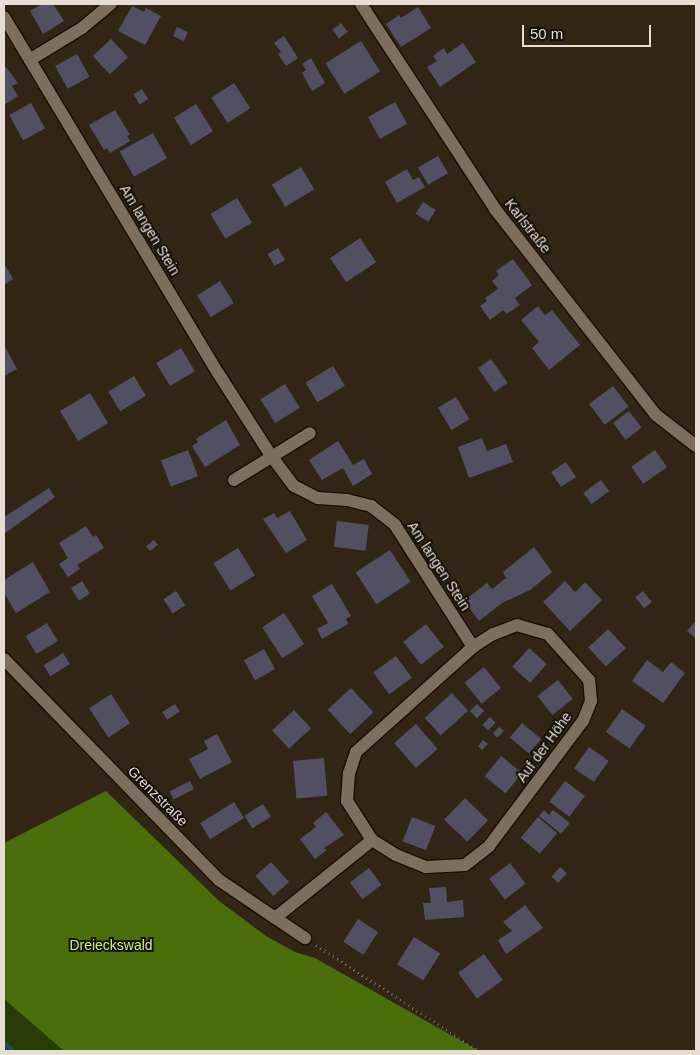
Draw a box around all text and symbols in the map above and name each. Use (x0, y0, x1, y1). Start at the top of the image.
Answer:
scale bar (525, 15, 654, 47)
text: 50 m (530, 25, 563, 42)
street label: Am langen Stein (116, 182, 184, 278)
street label: Karlstraße (502, 195, 554, 257)
street label: Am langen Stein (404, 518, 474, 614)
street label: Auf der Höhe (513, 709, 575, 785)
street label: Grenzstraße (125, 763, 191, 829)
park label: Dreieckswald (69, 937, 153, 953)

